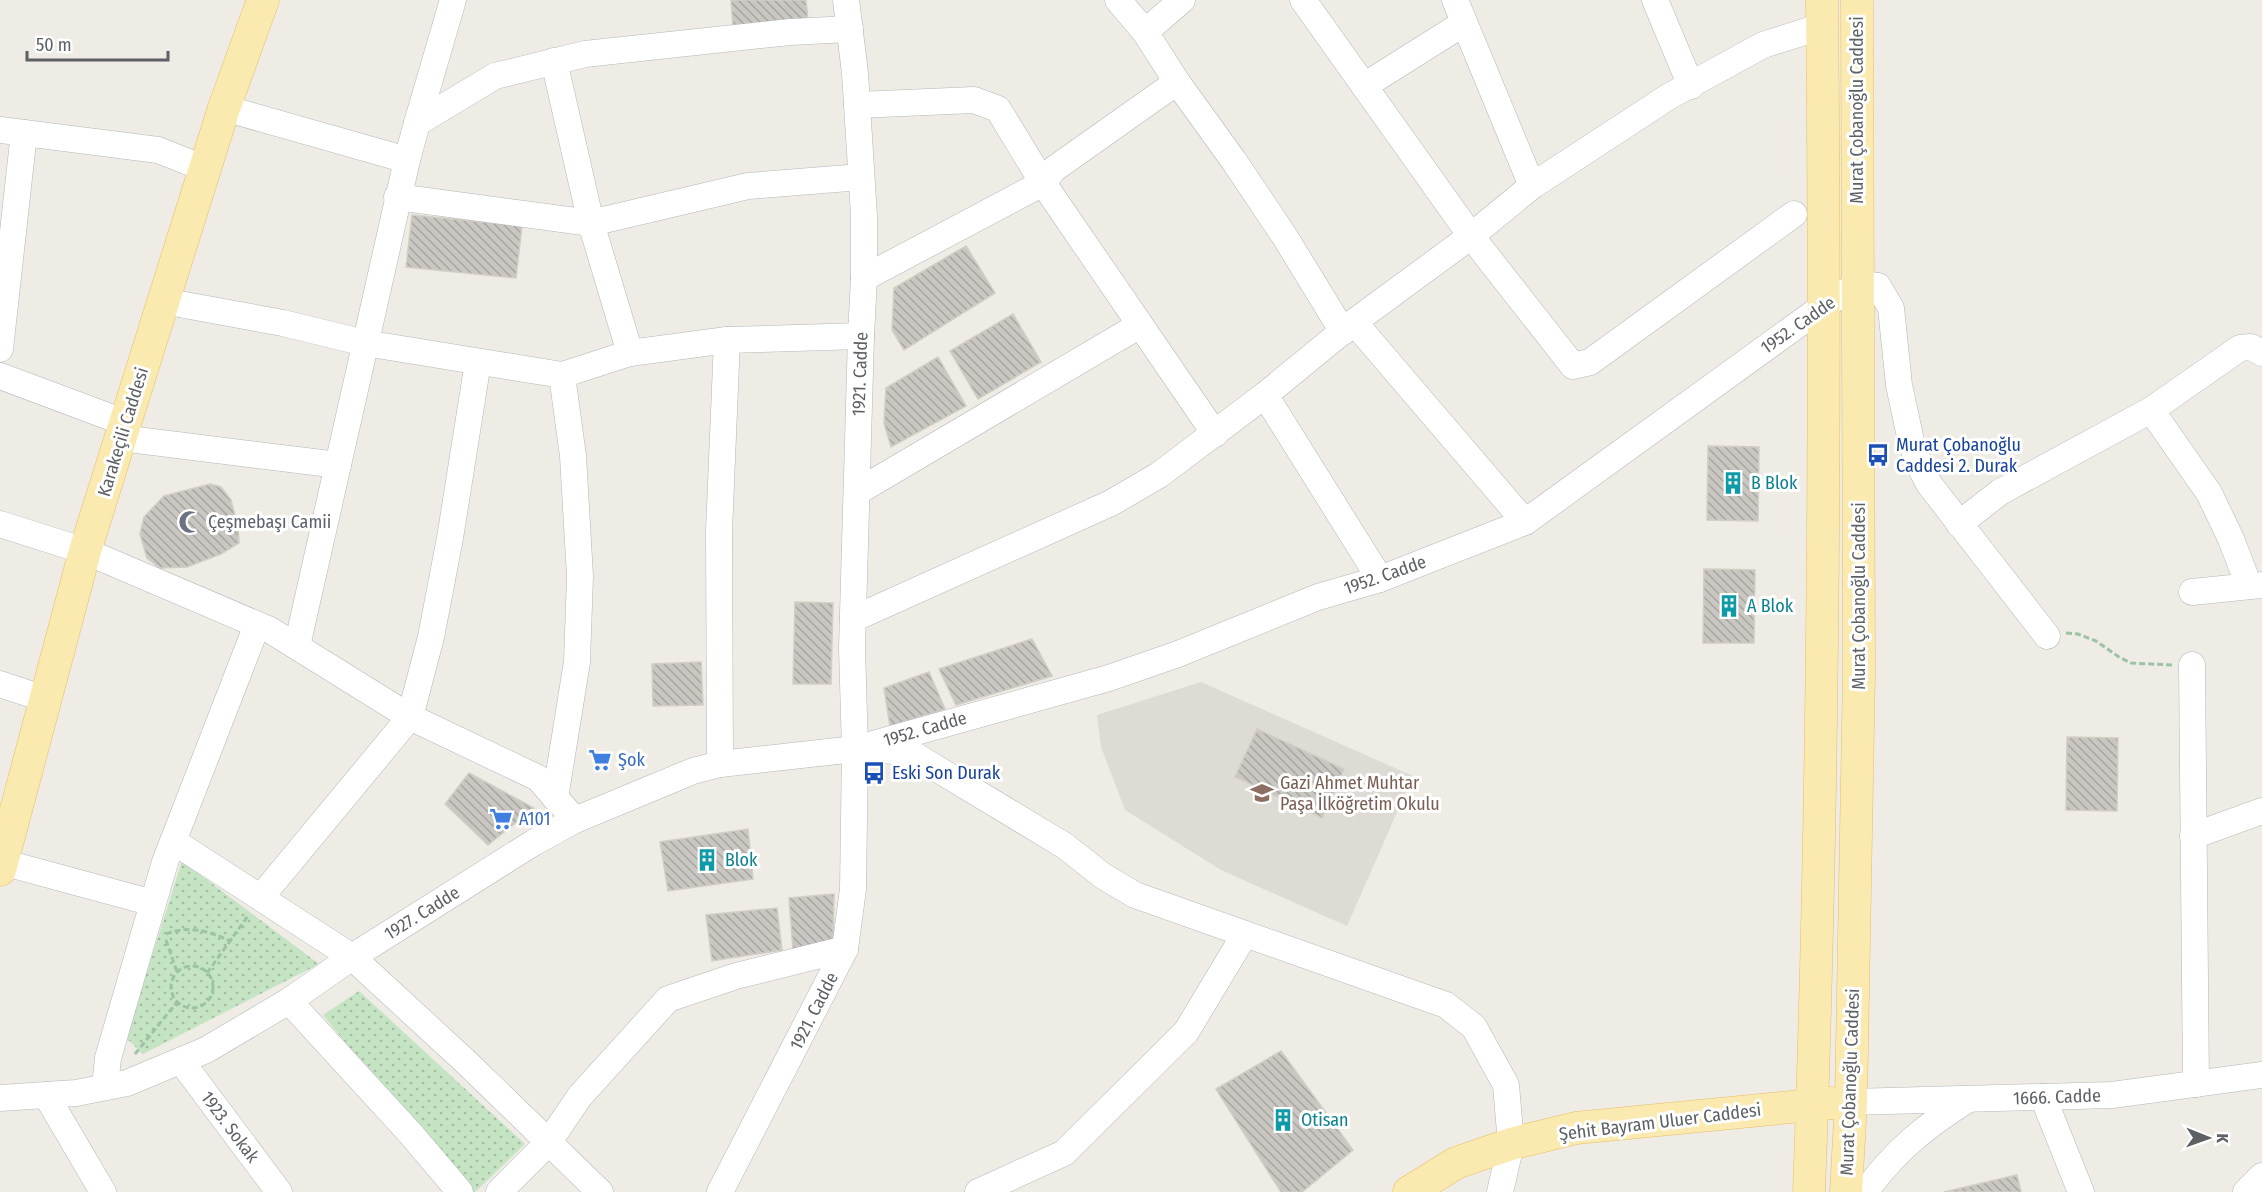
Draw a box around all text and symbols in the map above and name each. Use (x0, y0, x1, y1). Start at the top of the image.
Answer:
street label: Murat Çobanoğlu Caddesi (1846, 16, 1868, 204)
scale bar (27, 24, 168, 62)
text: 50 m (36, 34, 72, 56)
street label: 1952. Cadde (1757, 291, 1840, 359)
street label: 1921. Cadde (848, 332, 872, 416)
street label: Karakeçili Caddesi (93, 365, 153, 499)
place label: Murat Çobanoğlu Caddesi 2. Durak (1896, 434, 2021, 477)
bus stop icon: Murat Çobanoğlu Caddesi 2. Durak (1865, 442, 1891, 468)
building icon: B Blok (1720, 470, 1746, 496)
place label: B Blok (1751, 472, 1798, 494)
street label: Murat Çobanoğlu Caddesi (1848, 502, 1870, 690)
mosque icon: Çeşmebaşı Camii (177, 509, 203, 535)
place label: Çeşmebaşı Camii (208, 511, 331, 533)
street label: 1952. Cadde (1341, 551, 1429, 599)
building icon: A Blok (1716, 593, 1742, 619)
place label: A Blok (1747, 595, 1794, 617)
street label: 1952. Cadde (881, 707, 969, 751)
supermarket icon: Şok (587, 747, 613, 773)
place label: Şok (618, 749, 645, 771)
bus stop icon: Eski Son Durak (861, 760, 887, 786)
place label: Eski Son Durak (892, 762, 1001, 784)
place label: Gazi Ahmet Muhtar Paşa İlköğretim Okulu (1280, 772, 1440, 815)
school or university icon: Gazi Ahmet Muhtar Paşa İlköğretim Okulu (1249, 780, 1275, 806)
supermarket icon: A101 (488, 806, 514, 832)
place label: A101 (519, 808, 551, 830)
building icon: Blok (694, 847, 720, 873)
place label: Blok (725, 849, 758, 871)
street label: 1927. Cadde (380, 881, 464, 945)
street label: 1921. Cadde (785, 968, 843, 1053)
street label: Murat Çobanoğlu Caddesi (1836, 988, 1864, 1176)
street label: 1666. Cadde (2013, 1084, 2101, 1110)
street label: 1923. Sokak (196, 1087, 264, 1167)
street label: Şehit Bayram Uluer Caddesi (1558, 1099, 1762, 1145)
building icon: Otisan (1270, 1107, 1296, 1133)
north arrow (2178, 1108, 2238, 1168)
place label: Otisan (1301, 1109, 1349, 1131)
text: K (2213, 1133, 2232, 1144)

